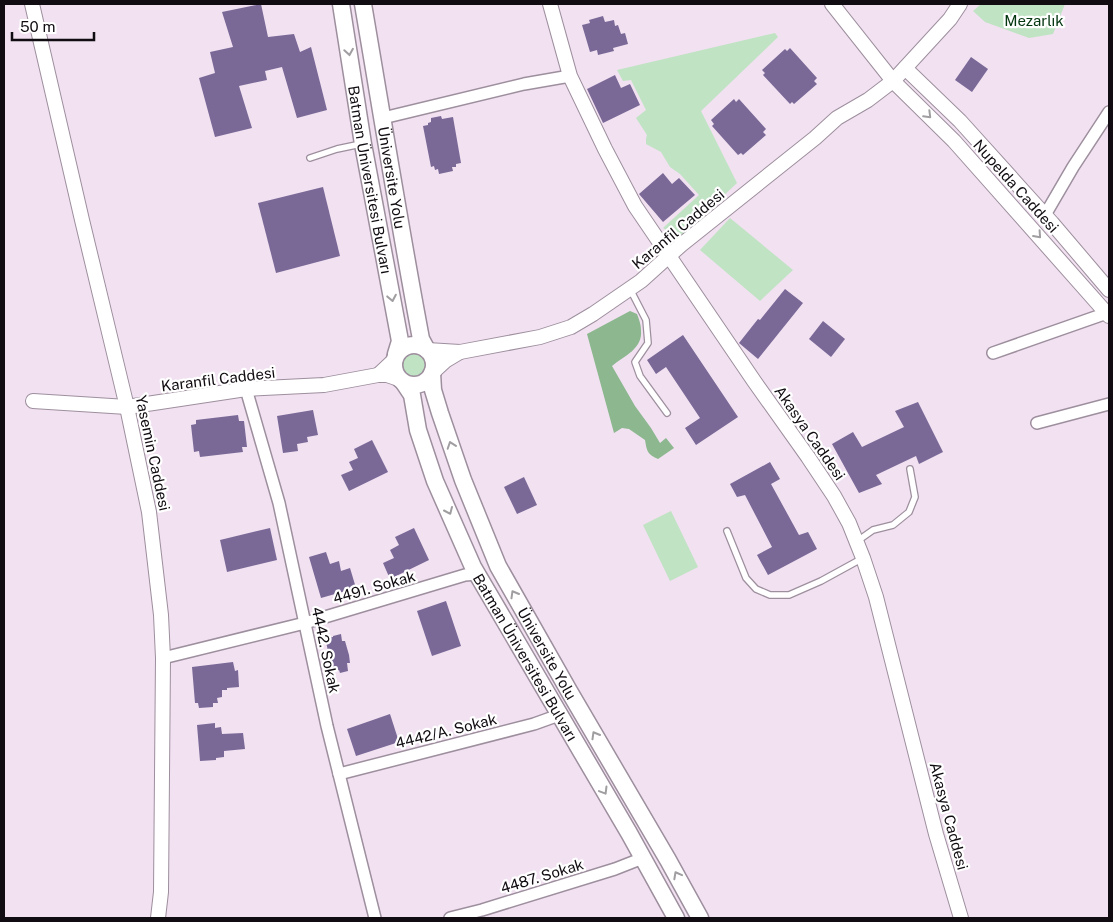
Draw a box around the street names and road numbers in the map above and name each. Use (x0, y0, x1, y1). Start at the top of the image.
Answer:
street label: Batman Üniversitesi Bulvarı (345, 84, 396, 275)
street label: Üniversite Yolu (375, 125, 409, 230)
street label: Nupelda Caddesi (970, 136, 1062, 236)
street label: Karanfil Caddesi (629, 186, 727, 272)
street label: Karanfil Caddesi (160, 364, 276, 394)
street label: Akasya Caddesi (771, 383, 849, 483)
street label: Yasemin Caddesi (132, 394, 174, 512)
street label: 4491. Sokak (331, 567, 417, 607)
street label: Batman Üniversitesi Bulvarı (470, 570, 581, 744)
street label: Üniversite Yolu (515, 604, 580, 702)
street label: 4442. Sokak (309, 605, 343, 695)
street label: 4442/A. Sokak (394, 710, 498, 752)
street label: Akasya Caddesi (926, 760, 972, 872)
street label: 4487. Sokak (498, 855, 586, 897)

